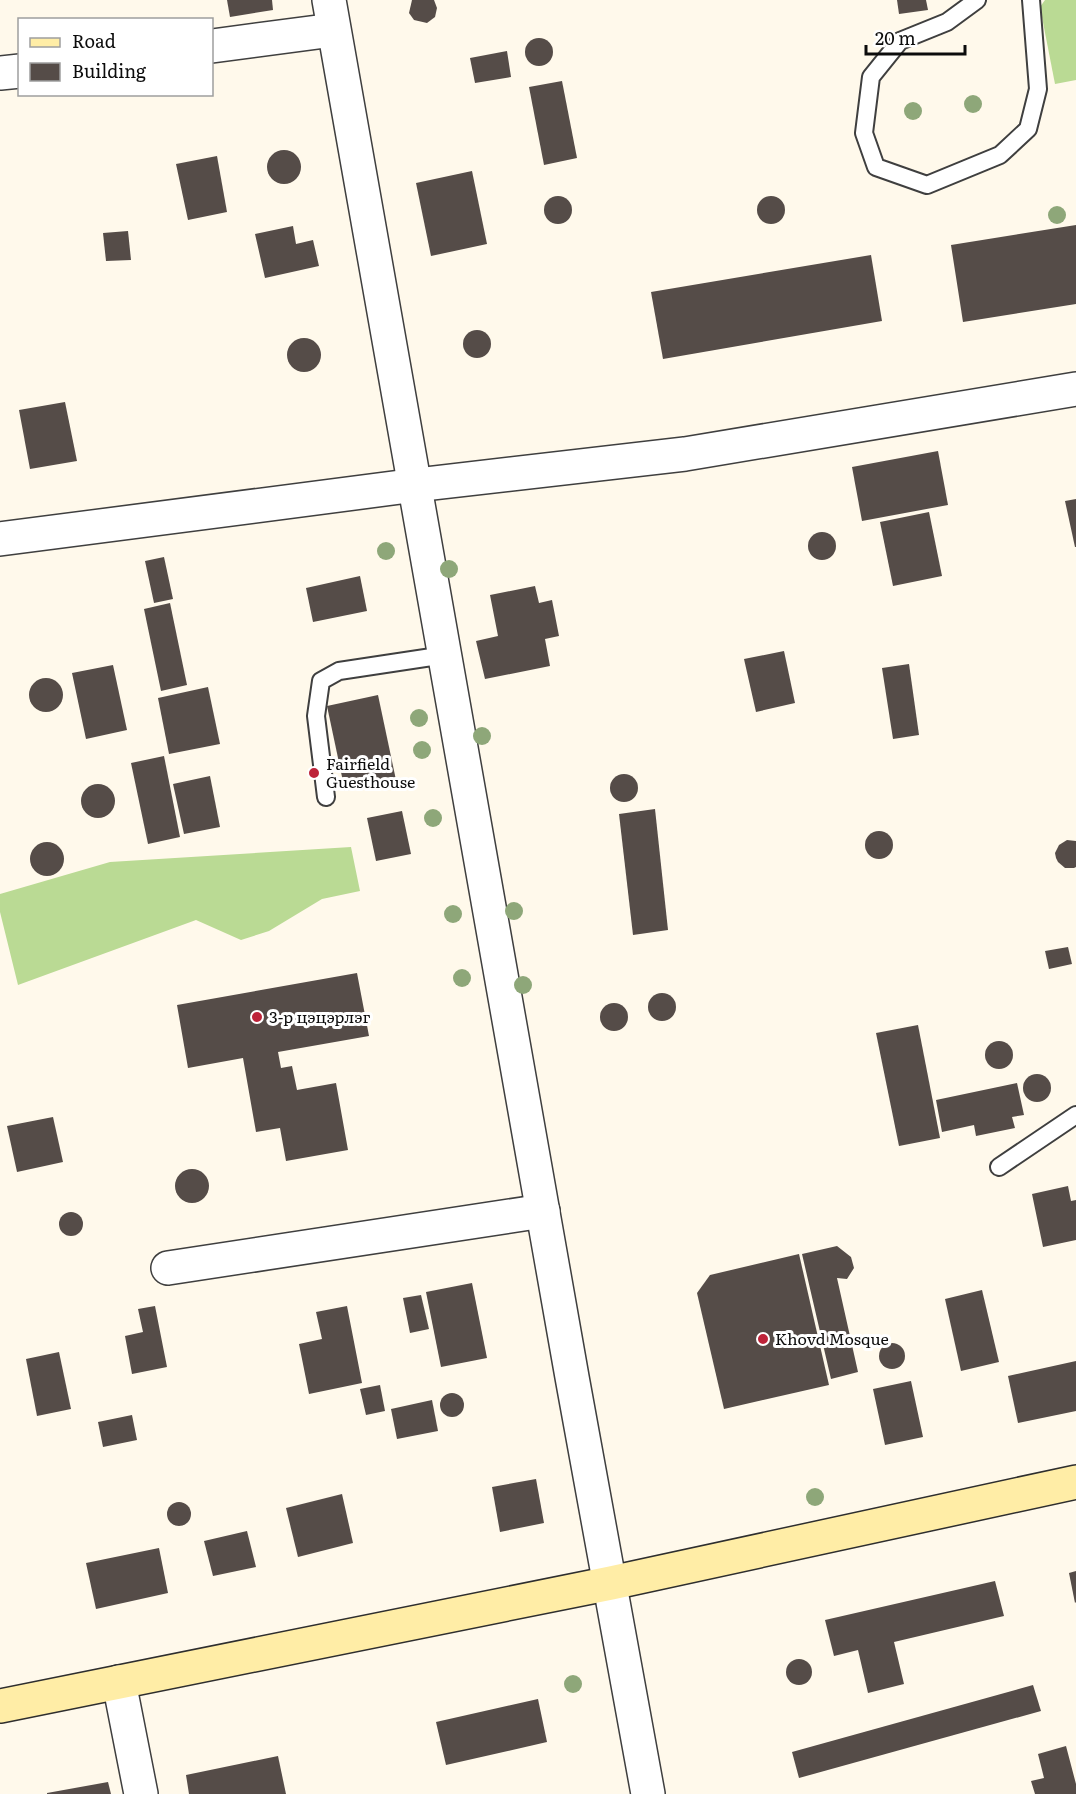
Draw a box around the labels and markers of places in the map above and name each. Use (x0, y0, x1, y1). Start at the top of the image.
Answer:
place label: Fairfield Guesthouse (326, 751, 415, 793)
marker: Fairfield Guesthouse (307, 766, 321, 780)
place label: 3-р цэцэрлэг (269, 1004, 371, 1028)
marker: 3-р цэцэрлэг (250, 1010, 264, 1024)
place label: Khovd Mosque (775, 1326, 889, 1350)
marker: Khovd Mosque (756, 1332, 770, 1346)

